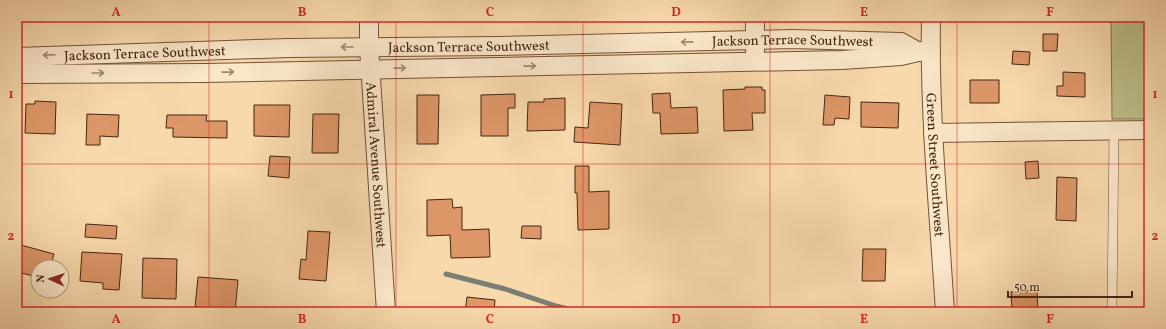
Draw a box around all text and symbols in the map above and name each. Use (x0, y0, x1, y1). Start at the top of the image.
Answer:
text: A (111, 4, 121, 22)
text: B (298, 4, 307, 22)
text: C (486, 4, 494, 22)
text: D (671, 4, 681, 22)
text: E (860, 4, 868, 22)
text: F (1046, 4, 1054, 22)
street label: Jackson Terrace Southwest (712, 31, 874, 52)
street label: Jackson Terrace Southwest (388, 37, 550, 58)
one-way arrow (681, 38, 694, 46)
street label: Jackson Terrace Southwest (64, 42, 226, 66)
one-way arrow (341, 43, 354, 51)
one-way arrow (43, 52, 56, 59)
one-way arrow (523, 62, 536, 69)
one-way arrow (393, 64, 406, 72)
one-way arrow (221, 68, 234, 76)
one-way arrow (91, 69, 104, 77)
street label: Admiral Avenue Southwest (360, 81, 390, 249)
text: 1 (8, 86, 14, 104)
text: 1 (1152, 86, 1158, 104)
street label: Green Street Southwest (921, 93, 948, 238)
text: 2 (8, 228, 15, 246)
text: 2 (1152, 228, 1159, 246)
north arrow (30, 259, 70, 299)
scale bar (1008, 273, 1132, 299)
text: N (34, 274, 49, 283)
text: 50 m (1014, 280, 1040, 296)
text: A (111, 311, 121, 329)
text: B (298, 311, 307, 329)
text: C (486, 311, 494, 329)
text: D (671, 311, 681, 329)
text: E (860, 311, 868, 329)
text: F (1046, 311, 1054, 329)

